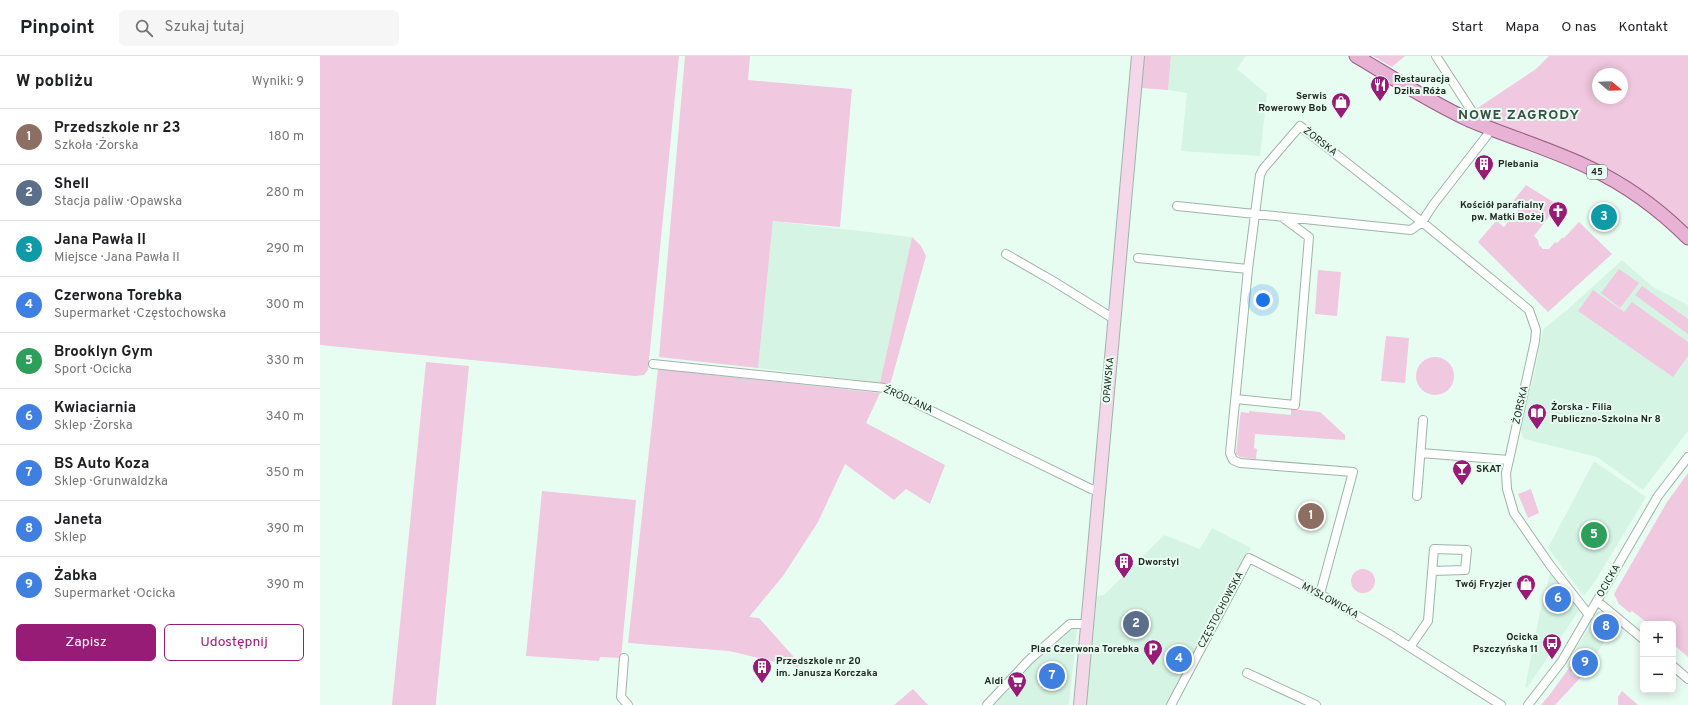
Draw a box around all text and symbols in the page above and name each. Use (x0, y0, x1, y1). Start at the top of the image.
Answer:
search box (119, 10, 399, 46)
text: Pinpoint (20, 16, 95, 40)
icon: search (133, 17, 155, 39)
text: Szukaj tutaj (165, 18, 244, 37)
text: Start (1451, 19, 1483, 36)
text: Mapa (1505, 19, 1539, 36)
text: O nas (1561, 19, 1597, 36)
text: Kontakt (1619, 19, 1668, 36)
north arrow (1592, 68, 1628, 104)
text: W pobliżu (16, 71, 93, 93)
place label: Restauracja Dzika Róża (1394, 73, 1450, 98)
text: Wyniki: 9 (252, 74, 304, 90)
restaurant icon: Restauracja Dzika Róża (1369, 74, 1391, 102)
place label: Serwis Rowerowy Bob (1258, 90, 1327, 115)
shop icon: Serwis Rowerowy Bob (1330, 91, 1352, 119)
district label: NOWE ZAGRODY (1458, 107, 1580, 124)
text: Przedszkole nr 23 (54, 119, 181, 138)
street label: ŻORSKA (1300, 125, 1340, 159)
text: 1 (26, 129, 32, 145)
text: 180 m (269, 129, 304, 145)
text: Szkoła · Żorska (54, 138, 138, 154)
building icon: Plebania (1473, 153, 1495, 181)
place label: Plebania (1498, 158, 1539, 171)
road number: 45 (1587, 165, 1607, 179)
text: Shell (54, 175, 89, 194)
text: 2 (25, 185, 33, 201)
text: 280 m (266, 185, 304, 201)
text: Stacja paliw · Opawska (54, 194, 182, 210)
place label: Kościół parafialny pw. Matki Bożej (1460, 199, 1544, 224)
church icon: Kościół parafialny pw. Matki Bożej (1547, 200, 1569, 228)
pin: 3 (1591, 202, 1617, 232)
text: Jana Pawła II (54, 231, 146, 250)
text: 3 (25, 241, 33, 257)
text: 290 m (266, 241, 304, 257)
text: Miejsce · Jana Pawła II (54, 250, 180, 266)
text: Czerwona Torebka (54, 287, 182, 306)
your location (1253, 290, 1273, 310)
text: 4 (25, 297, 33, 313)
text: 300 m (266, 297, 304, 313)
text: Supermarket · Częstochowska (54, 306, 226, 322)
text: Brooklyn Gym (54, 343, 153, 362)
text: 5 (25, 353, 33, 369)
text: 330 m (266, 353, 304, 369)
street label: OPAWSKA (1101, 356, 1118, 404)
text: Sport · Ocicka (54, 362, 132, 378)
street label: ŹRÓDLANA (881, 383, 935, 417)
street label: ŻORSKA (1510, 384, 1532, 426)
text: Kwiaciarnia (54, 399, 136, 418)
place label: Żorska - Filia Publiczno-Szkolna Nr 8 (1551, 400, 1661, 426)
library icon: Żorska - Filia Publiczno-Szkolna Nr 8 (1526, 402, 1548, 430)
text: 6 (25, 409, 33, 425)
text: 340 m (266, 409, 304, 425)
text: Sklep · Żorska (54, 418, 133, 434)
text: BS Auto Koza (54, 455, 149, 474)
bar icon: SKAT (1451, 458, 1473, 486)
place label: SKAT (1476, 463, 1501, 476)
text: 7 (26, 465, 32, 481)
text: 350 m (266, 465, 304, 481)
text: Sklep · Grunwaldzka (54, 474, 168, 490)
pin: 1 (1298, 501, 1324, 531)
text: Janeta (54, 511, 102, 530)
pin: 5 (1581, 520, 1607, 550)
text: 8 (25, 521, 33, 537)
text: 390 m (266, 521, 304, 537)
text: Sklep (54, 530, 87, 546)
building icon: Dworstyl (1113, 551, 1135, 579)
place label: Dworstyl (1138, 556, 1179, 569)
street label: OCICKA (1594, 562, 1624, 600)
text: Żabka (54, 567, 97, 586)
street label: CZĘSTOCHOWSKA (1195, 569, 1247, 651)
shop icon: Twój Fryzjer (1515, 573, 1537, 601)
text: 9 (25, 577, 33, 593)
text: 390 m (266, 577, 304, 593)
place label: Twój Fryzjer (1455, 578, 1513, 591)
street label: MYSŁOWICKA (1299, 580, 1361, 622)
pin: 6 (1545, 584, 1571, 614)
text: Supermarket · Ocicka (54, 586, 175, 602)
pin: 2 (1123, 609, 1149, 639)
pin: 8 (1593, 612, 1619, 642)
map controls (1640, 621, 1676, 693)
button: + (1640, 621, 1676, 657)
button: Zapisz (16, 624, 156, 661)
button: Udostępnij (164, 624, 304, 661)
place label: Ocicka Pszczyńska 11 (1473, 631, 1538, 656)
bus stop icon: Ocicka Pszczyńska 11 (1541, 632, 1563, 660)
parking icon: Plac Czerwona Torebka (1142, 638, 1164, 666)
place label: Plac Czerwona Torebka (1031, 643, 1139, 656)
pin: 4 (1166, 644, 1192, 674)
pin: 9 (1572, 648, 1598, 678)
place label: Przedszkole nr 20 im. Janusza Korczaka (776, 655, 877, 680)
building icon: Przedszkole nr 20 im. Janusza Korczaka (751, 656, 773, 684)
button: − (1640, 657, 1676, 693)
pin: 7 (1039, 661, 1065, 691)
supermarket icon: Aldi (1006, 670, 1028, 698)
place label: Aldi (984, 675, 1003, 688)

